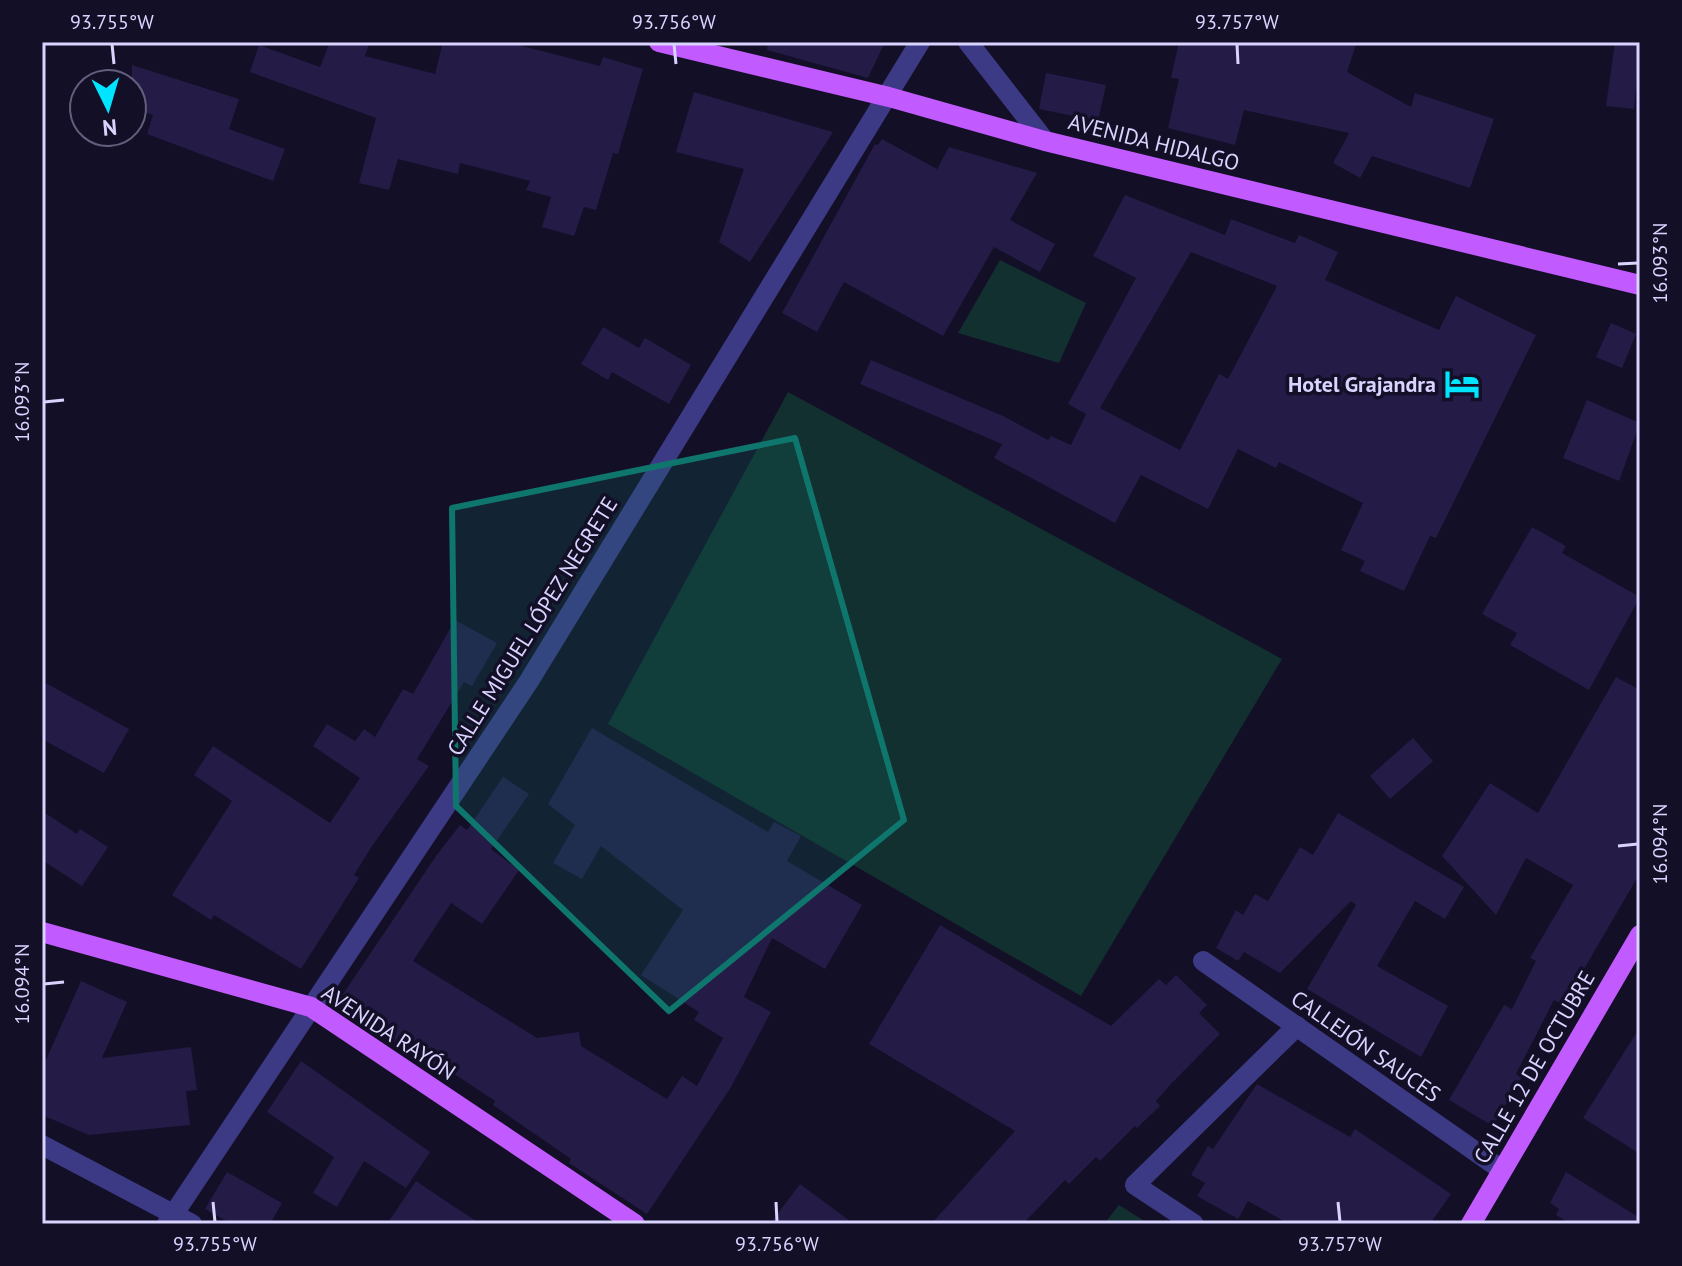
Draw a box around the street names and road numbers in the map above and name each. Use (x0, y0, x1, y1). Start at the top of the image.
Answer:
street label: AVENIDA HIDALGO (1066, 107, 1242, 177)
street label: CALLE MIGUEL LÓPEZ NEGRETE (441, 491, 623, 761)
street label: CALLE 12 DE OCTUBRE (1467, 965, 1601, 1169)
street label: AVENIDA RAYÓN (317, 978, 461, 1086)
street label: CALLEJÓN SAUCES (1286, 984, 1446, 1108)

